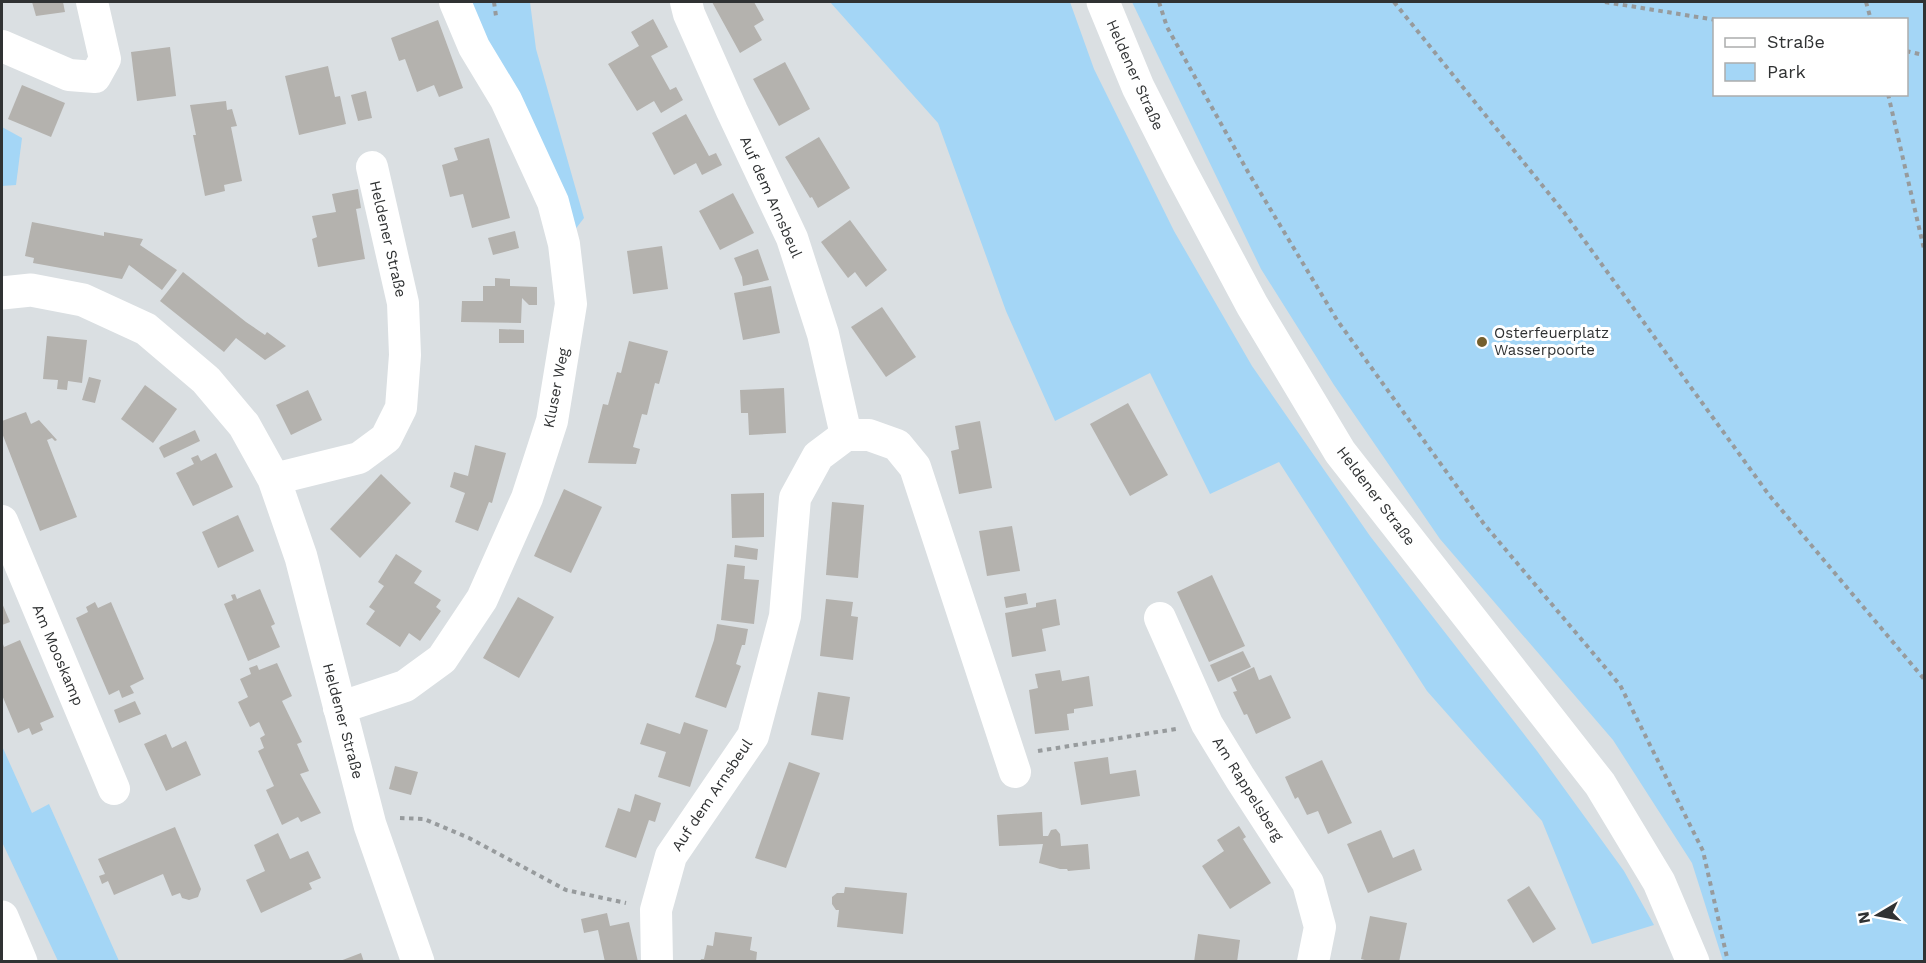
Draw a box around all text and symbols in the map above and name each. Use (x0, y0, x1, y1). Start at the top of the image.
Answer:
street label: Heldener Straße (1103, 17, 1167, 133)
legend (1713, 18, 1908, 96)
text: Straße (1767, 31, 1825, 52)
text: Park (1767, 61, 1806, 82)
street label: Auf dem Arnsbeul (736, 133, 806, 261)
street label: Heldener Straße (366, 179, 410, 299)
place label: Osterfeuerplatz Wasserpoorte (1494, 324, 1609, 359)
marker: Osterfeuerplatz Wasserpoorte (1475, 335, 1489, 349)
street label: Kluser Weg (539, 346, 573, 430)
street label: Heldener Straße (1333, 443, 1419, 549)
street label: Am Mooskamp (29, 602, 87, 708)
street label: Heldener Straße (319, 661, 367, 781)
street label: Am Rappelsberg (1209, 734, 1287, 844)
street label: Auf dem Arnsbeul (668, 735, 756, 855)
north arrow (1848, 885, 1908, 945)
text: N (1853, 910, 1874, 925)

